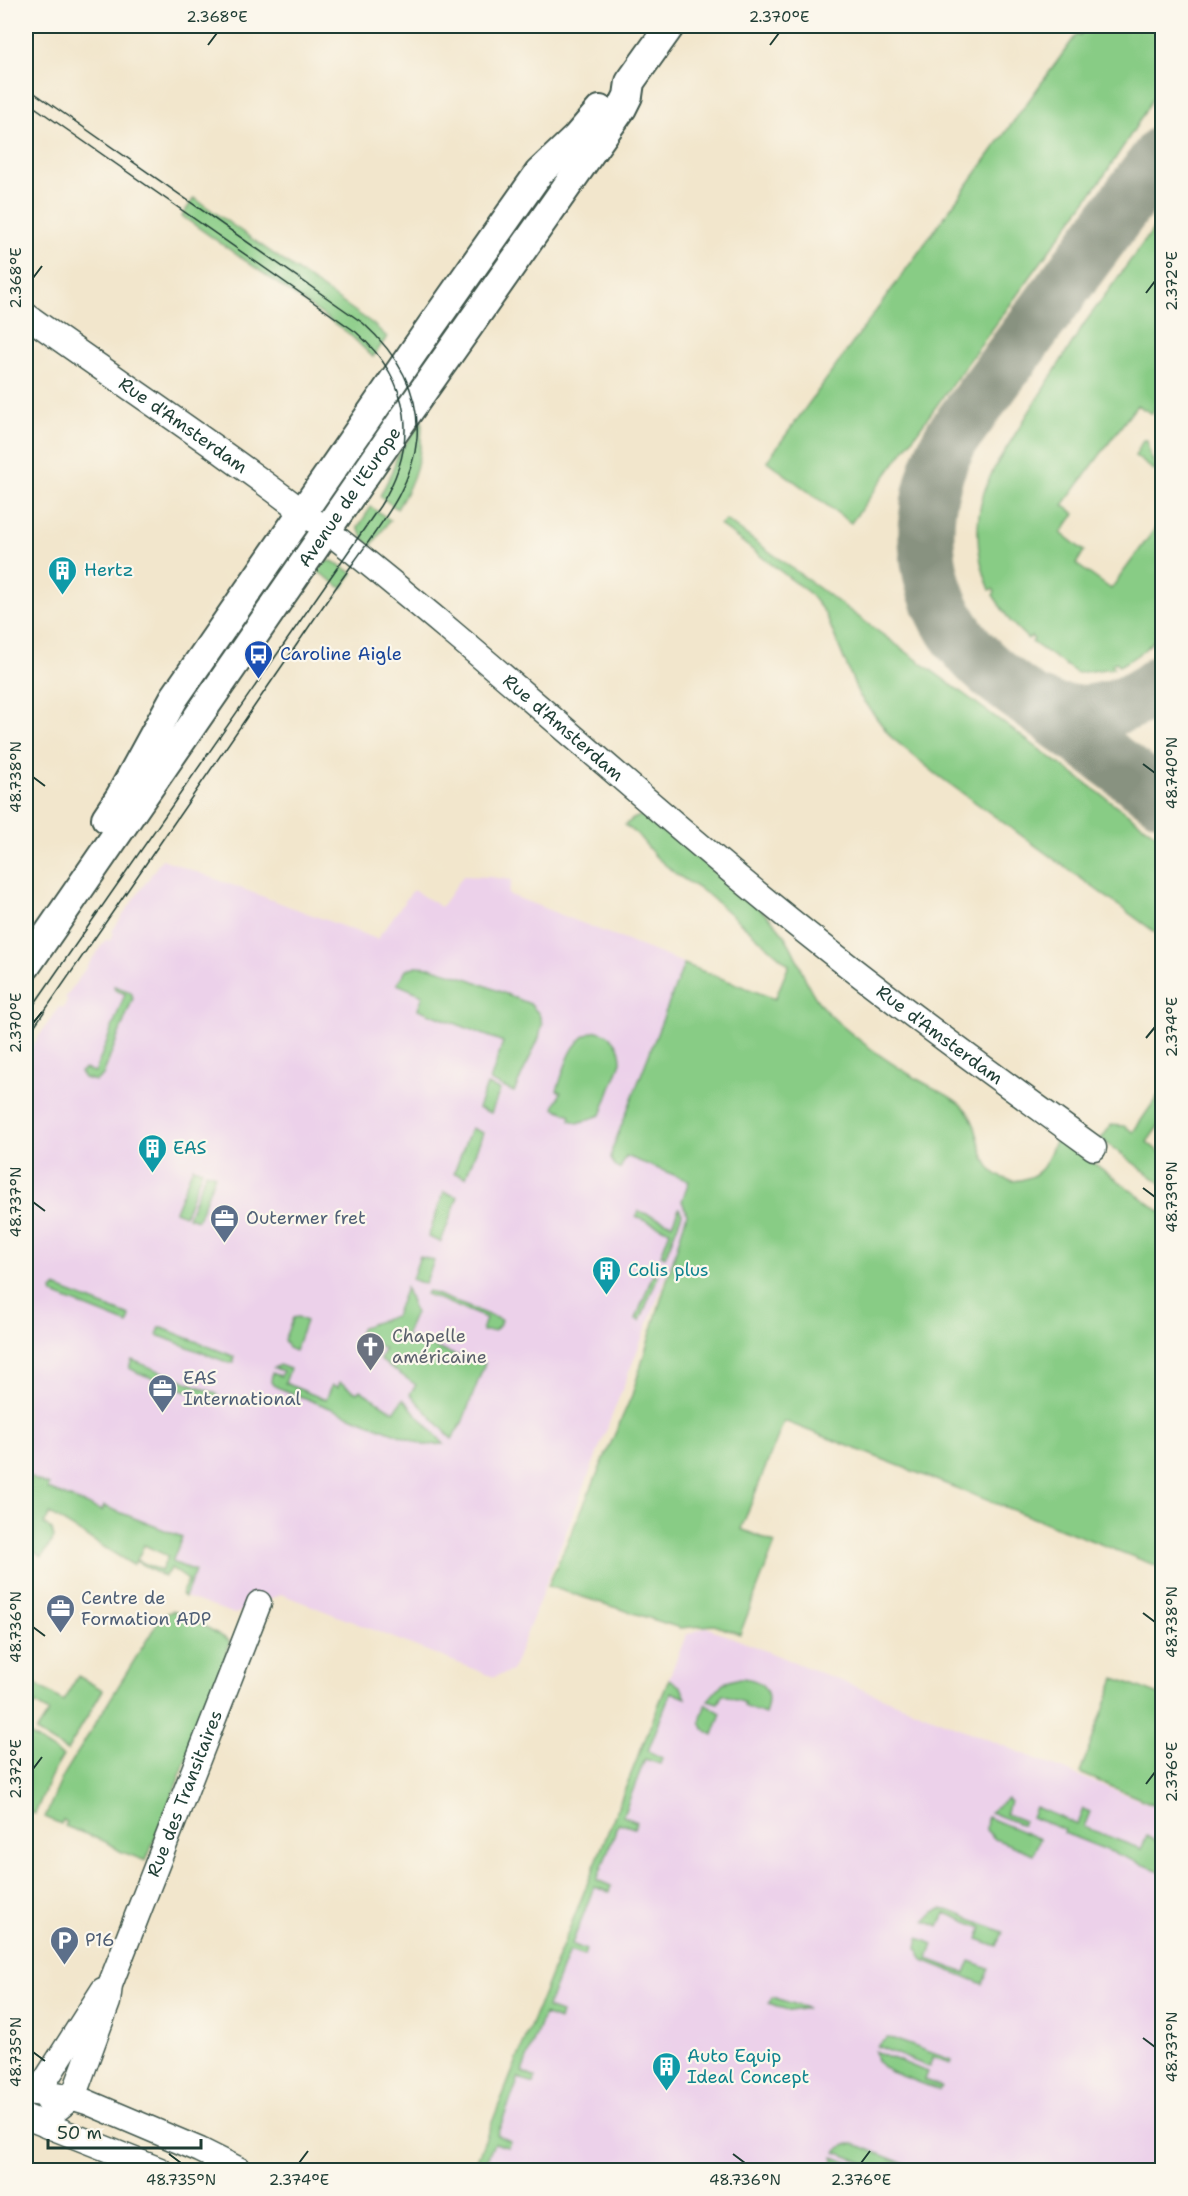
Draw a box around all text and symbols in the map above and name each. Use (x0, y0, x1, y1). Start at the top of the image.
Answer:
text: 2.368°E (186, 7, 248, 27)
text: 2.370°E (749, 7, 809, 27)
text: 2.368°E (6, 247, 26, 309)
text: 2.372°E (1162, 251, 1182, 311)
street label: Rue d'Amsterdam (114, 372, 252, 479)
street label: Avenue de l'Europe (293, 422, 407, 572)
building icon: Hertz (47, 554, 79, 596)
place label: Hertz (84, 558, 133, 582)
bus stop icon: Caroline Aigle (243, 638, 275, 680)
place label: Caroline Aigle (280, 642, 402, 666)
street label: Rue d'Amsterdam (498, 669, 629, 787)
text: 48.740°N (1162, 737, 1182, 809)
text: 48.738°N (6, 741, 26, 813)
street label: Rue d'Amsterdam (871, 980, 1008, 1090)
text: 2.370°E (6, 993, 26, 1053)
text: 2.374°E (1162, 997, 1182, 1057)
building icon: EAS (136, 1132, 168, 1174)
place label: EAS (173, 1136, 207, 1160)
text: 48.739°N (1162, 1161, 1182, 1233)
text: 48.737°N (6, 1167, 26, 1237)
office icon: Outermer fret (209, 1202, 241, 1244)
place label: Outermer fret (246, 1206, 366, 1230)
building icon: Colis plus (591, 1254, 623, 1296)
place label: Colis plus (628, 1258, 709, 1282)
place label: Chapelle américaine (392, 1324, 487, 1369)
church icon: Chapelle américaine (355, 1330, 387, 1372)
place label: EAS International (183, 1366, 302, 1411)
office icon: EAS International (146, 1372, 178, 1414)
place label: Centre de Formation ADP (81, 1586, 211, 1631)
text: 48.738°N (1162, 1586, 1182, 1658)
text: 48.736°N (6, 1591, 26, 1663)
office icon: Centre de Formation ADP (44, 1592, 76, 1634)
street label: Rue des Transitaires (141, 1707, 228, 1880)
text: 2.372°E (6, 1739, 26, 1799)
text: 2.376°E (1162, 1742, 1182, 1802)
parking icon: P16 (48, 1924, 80, 1966)
place label: P16 (85, 1928, 115, 1952)
text: 48.737°N (1162, 2012, 1182, 2082)
text: 48.735°N (6, 2017, 26, 2087)
place label: Auto Equip Ideal Concept (687, 2044, 809, 2089)
building icon: Auto Equip Ideal Concept (650, 2050, 682, 2092)
scale bar (48, 2112, 201, 2150)
text: 50 m (57, 2121, 102, 2145)
text: 48.735°N (146, 2170, 216, 2190)
text: 2.374°E (269, 2170, 329, 2190)
text: 48.736°N (709, 2170, 781, 2190)
text: 2.376°E (831, 2170, 891, 2190)

